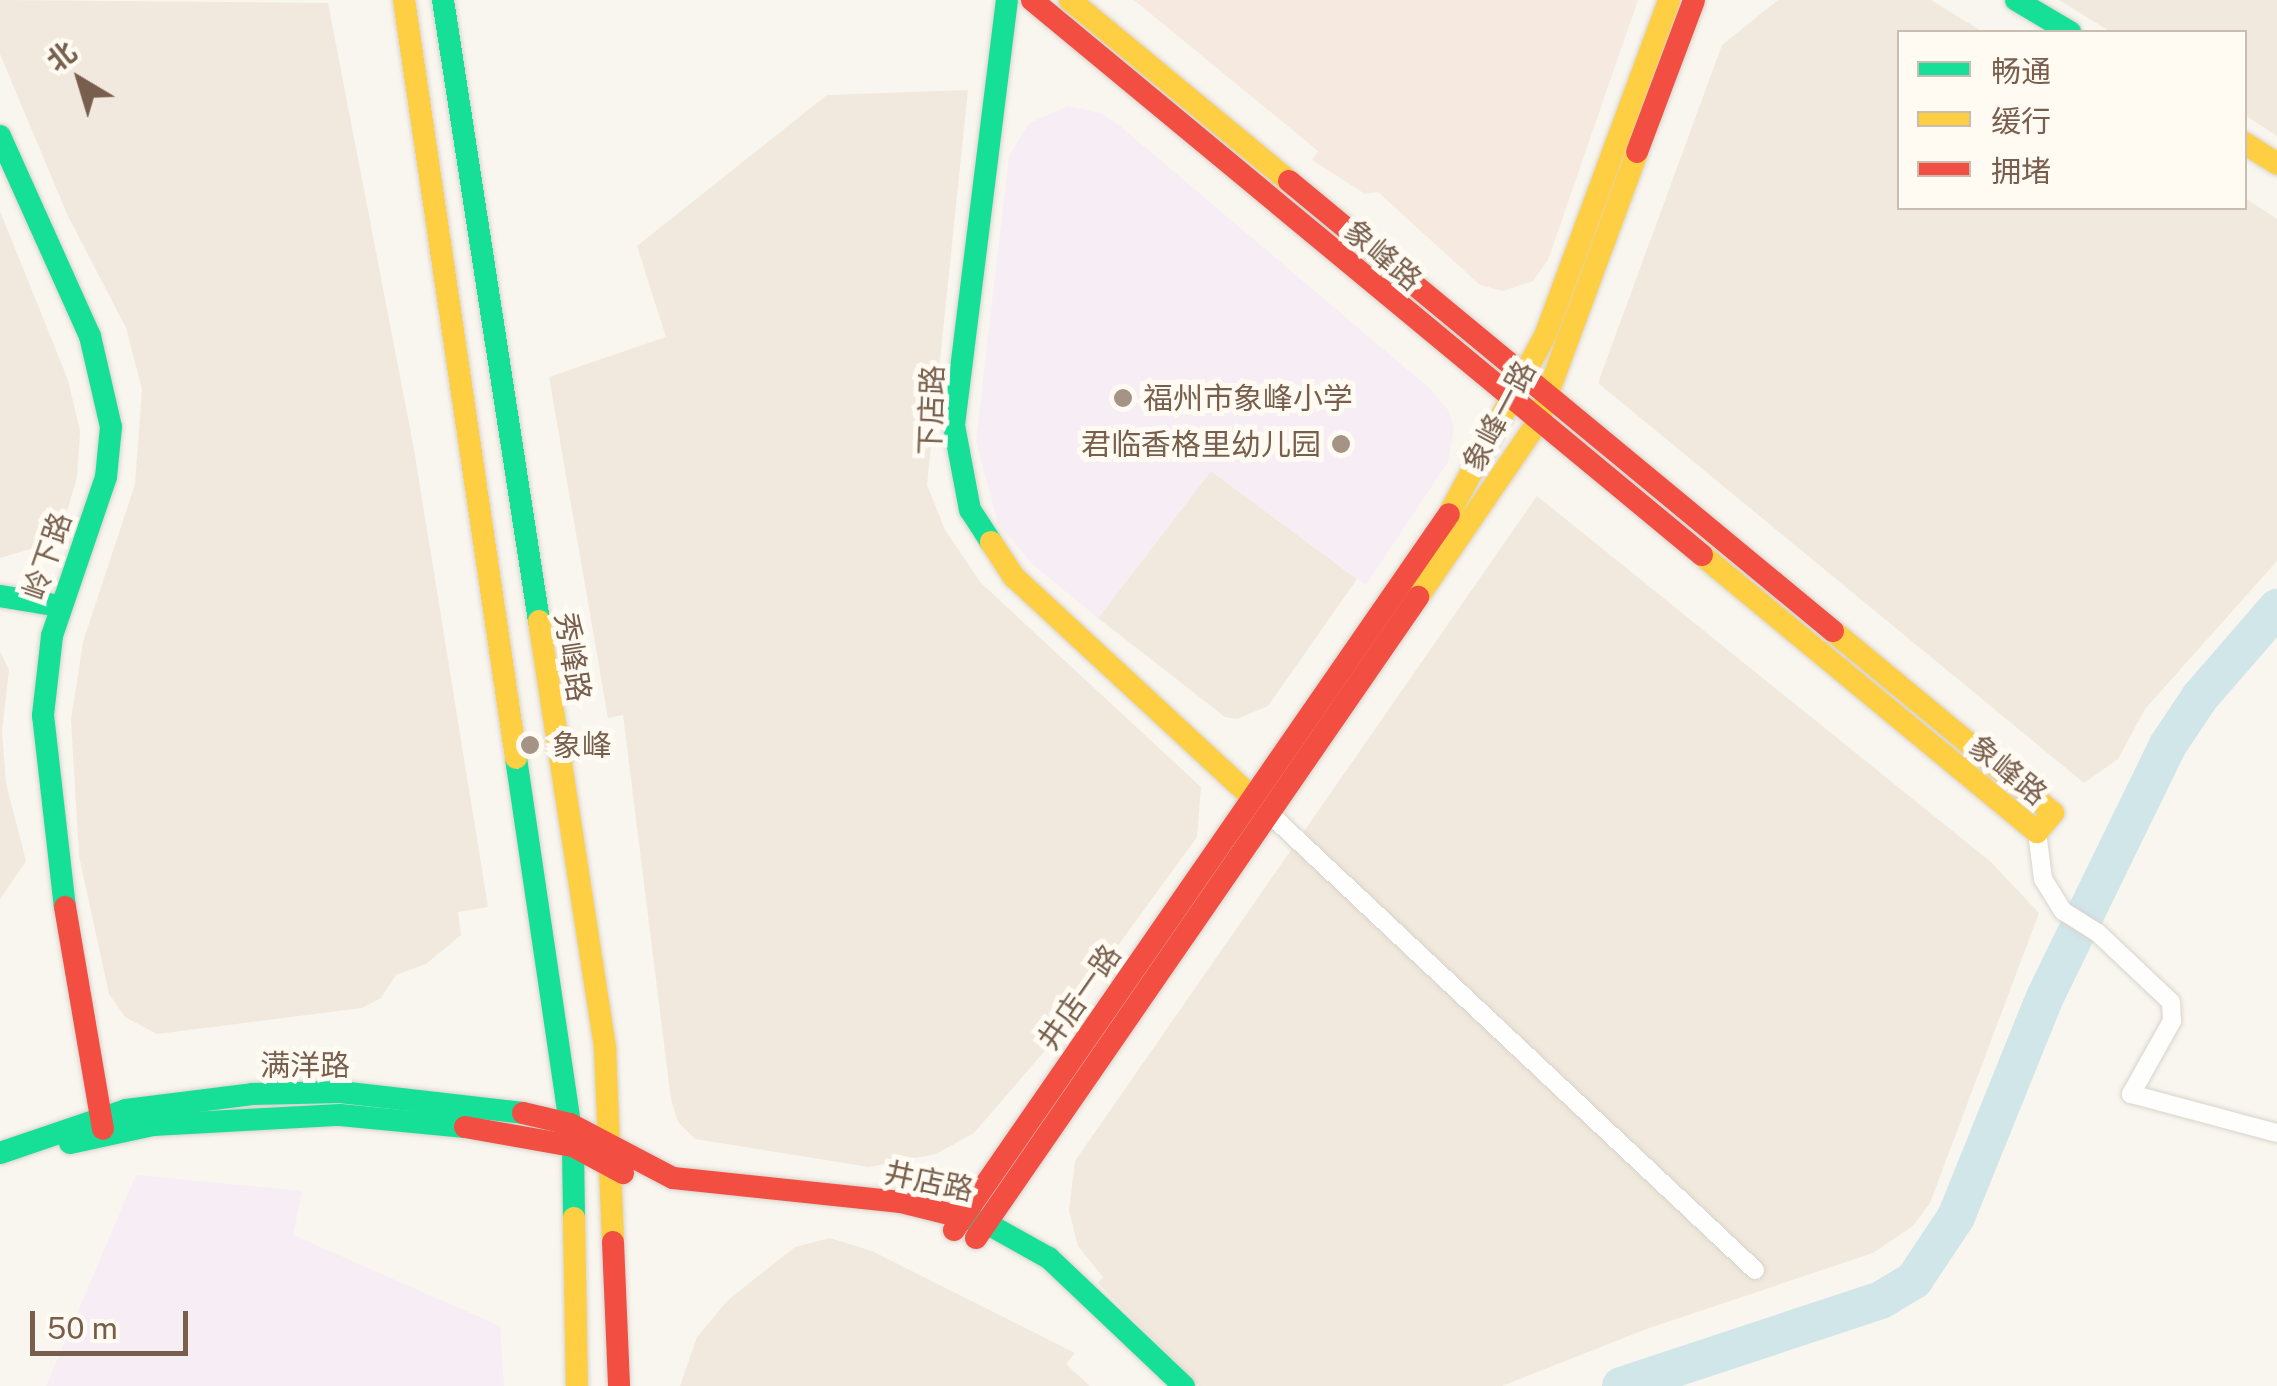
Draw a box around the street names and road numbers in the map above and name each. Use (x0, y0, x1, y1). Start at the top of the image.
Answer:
street label: 象峰路 (1337, 212, 1429, 298)
street label: 象峰一路 (1455, 355, 1543, 477)
street label: 下店路 (911, 364, 951, 456)
street label: 岭下路 (15, 508, 79, 604)
street label: 秀峰路 (548, 610, 598, 704)
street label: 象峰路 (1962, 728, 2054, 812)
street label: 井店一路 (1030, 938, 1128, 1056)
street label: 满洋路 (260, 1047, 350, 1083)
street label: 井店路 (881, 1154, 977, 1208)

